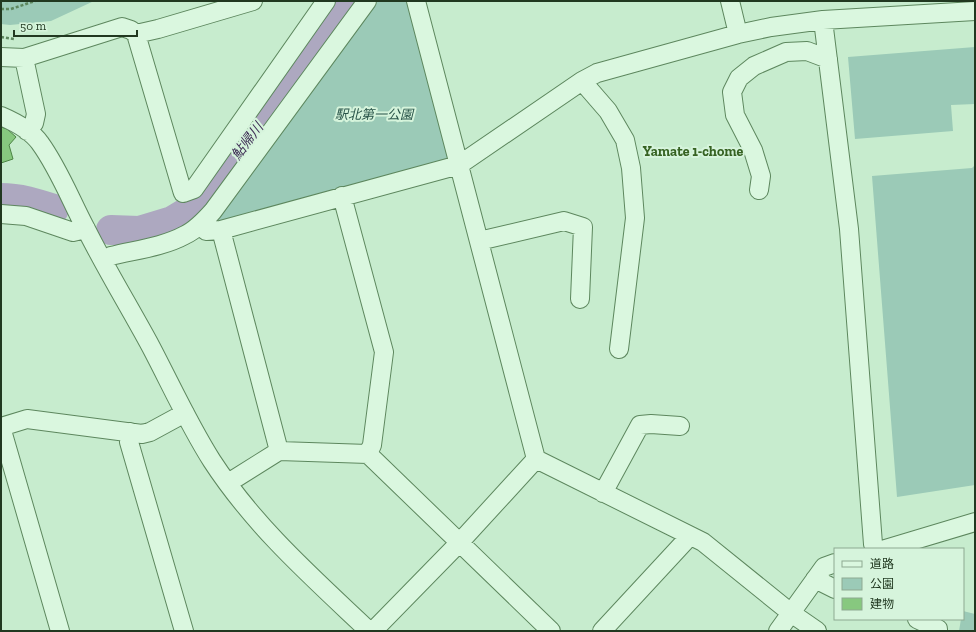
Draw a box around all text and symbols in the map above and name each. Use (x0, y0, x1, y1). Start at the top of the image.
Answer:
scale bar (14, 12, 137, 38)
text: 50 m (20, 19, 47, 33)
park label: 駅北第一公園 (335, 107, 415, 122)
water label: 鮎帰川 (228, 118, 268, 163)
district label: Yamate 1-chome (643, 143, 744, 160)
legend (834, 548, 964, 620)
text: 道路 (870, 557, 894, 571)
text: 公園 (870, 577, 894, 591)
text: 建物 (870, 597, 894, 611)

